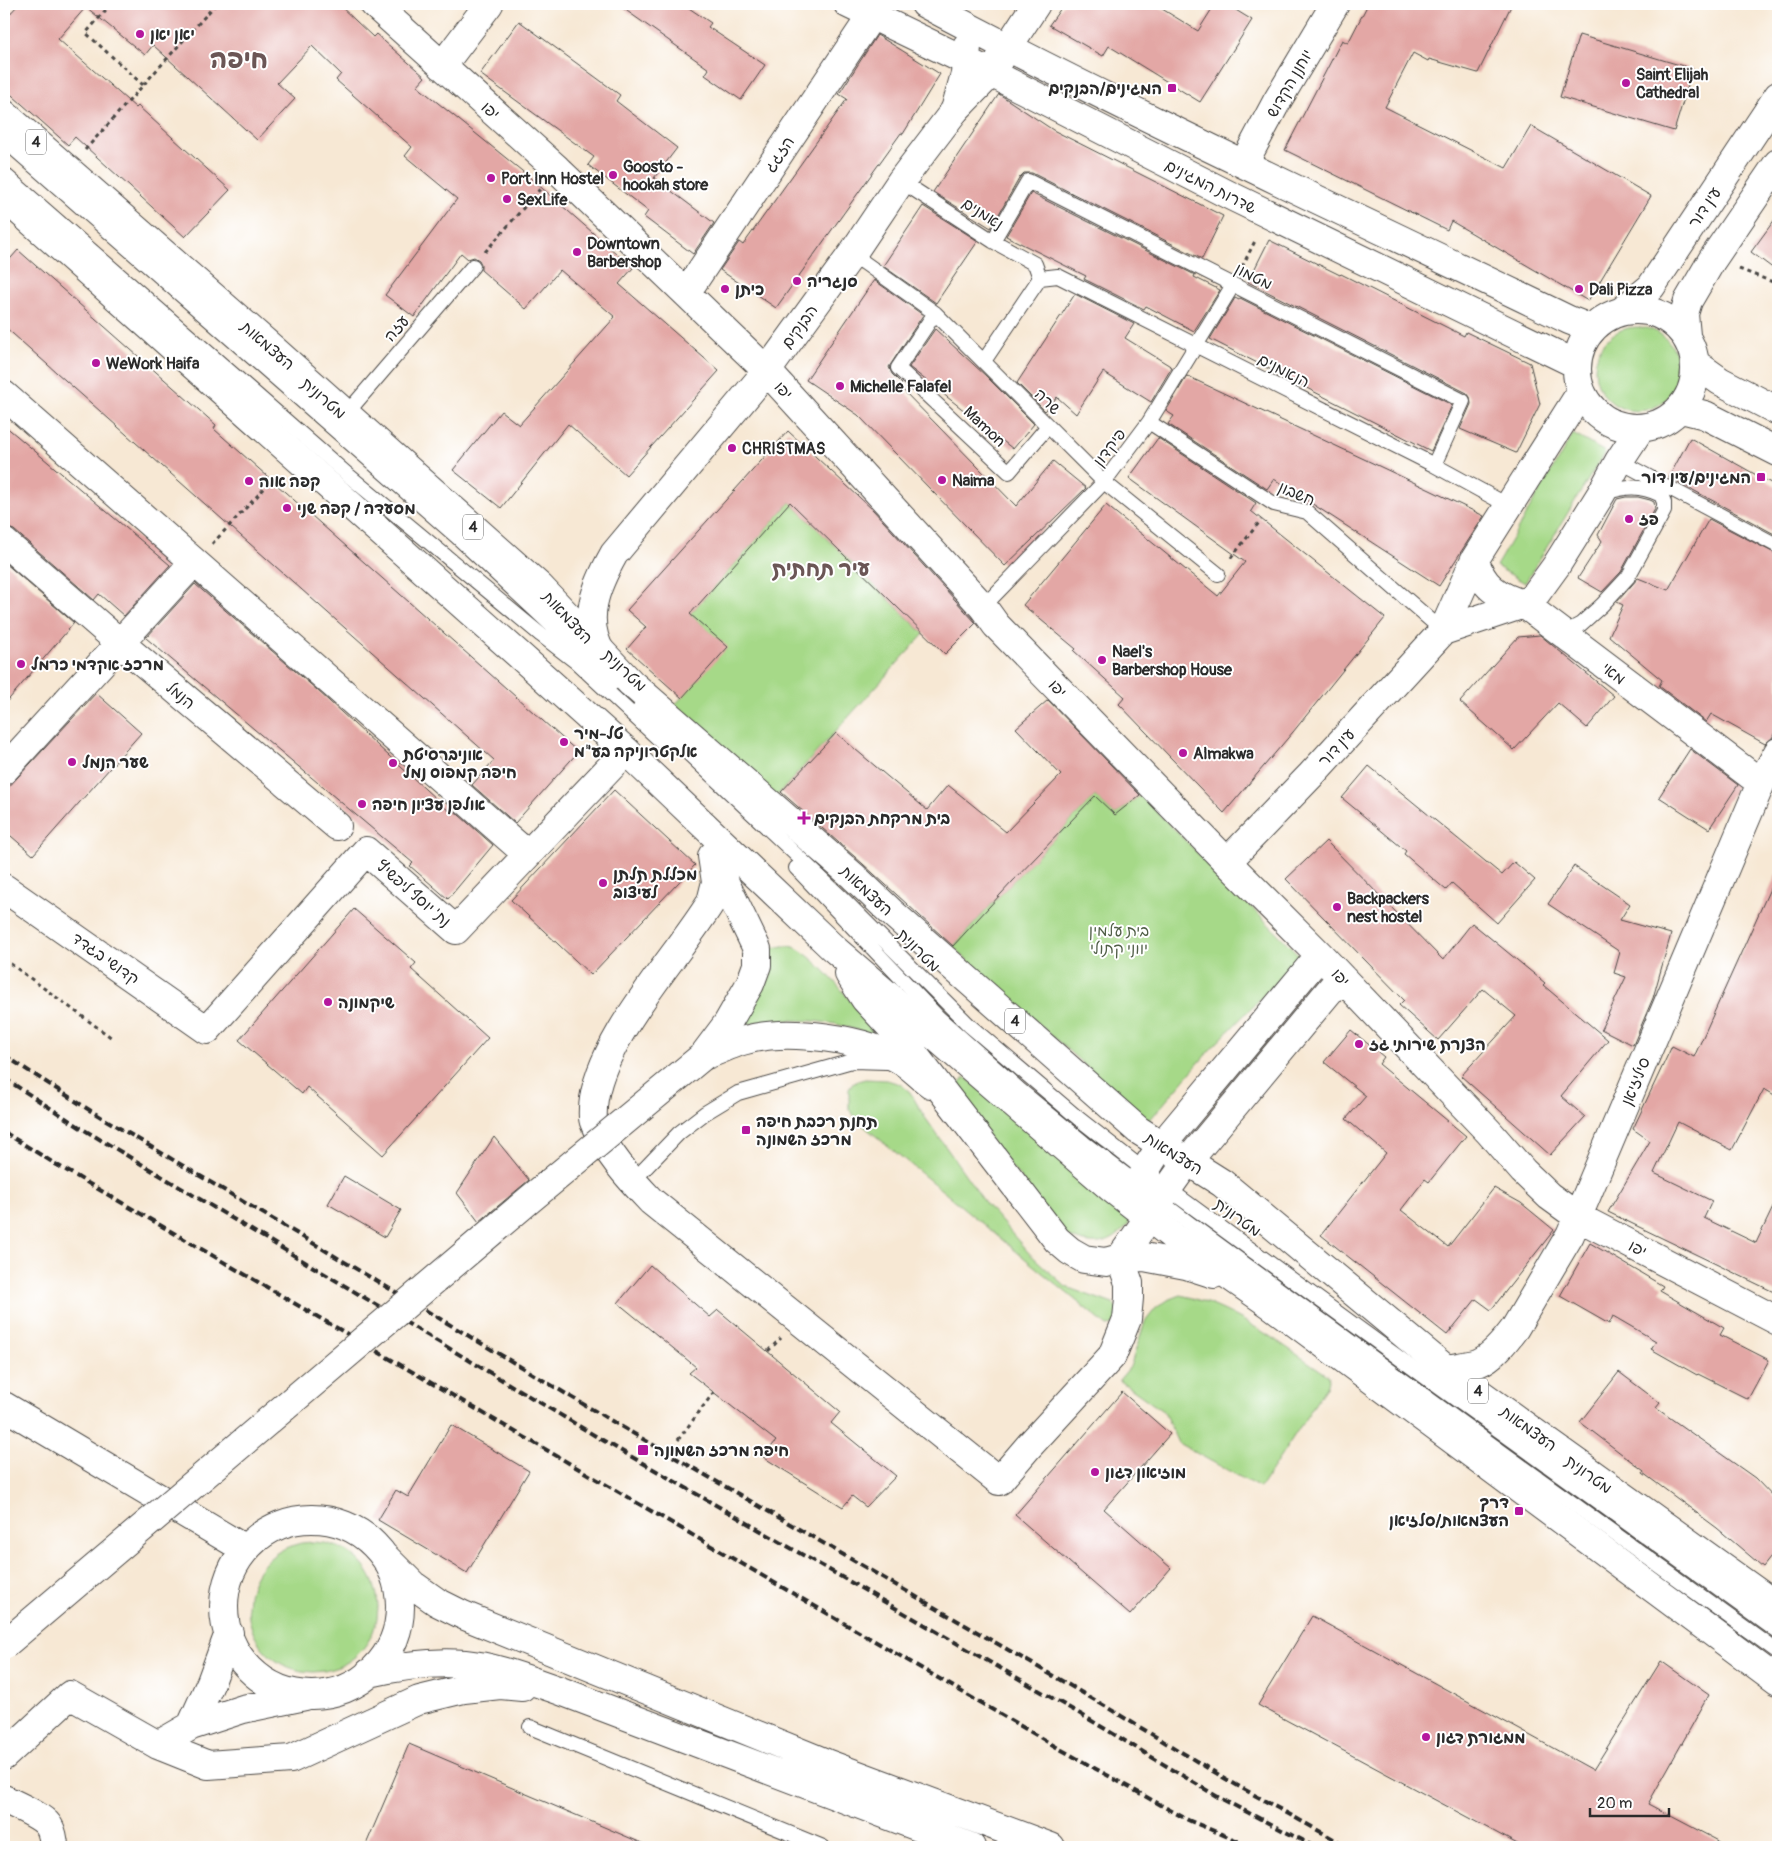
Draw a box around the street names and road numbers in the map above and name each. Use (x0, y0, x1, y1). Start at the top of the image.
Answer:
street label: יוחנן הקדוש (1262, 46, 1317, 121)
street label: יפו (477, 97, 504, 124)
road number: 4 (26, 130, 46, 154)
street label: הזגג (761, 133, 799, 176)
street label: שדרות המגינים (1162, 155, 1260, 219)
street label: עין דור (1684, 183, 1726, 232)
street label: נאמנים (958, 193, 1007, 234)
street label: מטמון (1231, 259, 1276, 295)
street label: הבנקים (777, 301, 822, 353)
street label: עזה (380, 311, 414, 346)
street label: העצמאות (235, 316, 298, 375)
street label: הנאמנים (1254, 349, 1313, 392)
street label: מטרונית (297, 374, 350, 424)
street label: יפו (770, 377, 797, 404)
street label: שרה (1030, 384, 1065, 419)
street label: Mamon (959, 402, 1010, 451)
street label: פיקדון (1089, 425, 1130, 470)
street label: חשבון (1275, 477, 1318, 511)
road number: 4 (463, 514, 483, 540)
street label: העצמאות (537, 586, 597, 648)
street label: מטרונית (598, 645, 651, 696)
street label: מאי (1597, 658, 1629, 689)
street label: יפו (1044, 675, 1071, 702)
street label: הנמל (162, 678, 199, 714)
street label: עין דור (1314, 724, 1359, 771)
street label: נת' יוסף ליפשיץ (372, 856, 455, 932)
street label: העצמאות (835, 861, 897, 920)
street label: מטרונית (892, 925, 944, 977)
street label: קדושי בגדד (68, 928, 143, 989)
street label: יפו (1327, 964, 1354, 991)
road number: 4 (1005, 1008, 1025, 1034)
street label: סיליזיאן (1617, 1054, 1655, 1109)
street label: העצמאות (1140, 1128, 1206, 1180)
street label: מטרונית (1210, 1194, 1265, 1242)
street label: יפו (1625, 1236, 1650, 1262)
road number: 4 (1468, 1378, 1488, 1404)
street label: העצמאות (1495, 1401, 1561, 1456)
street label: מטרונית (1561, 1451, 1616, 1499)

